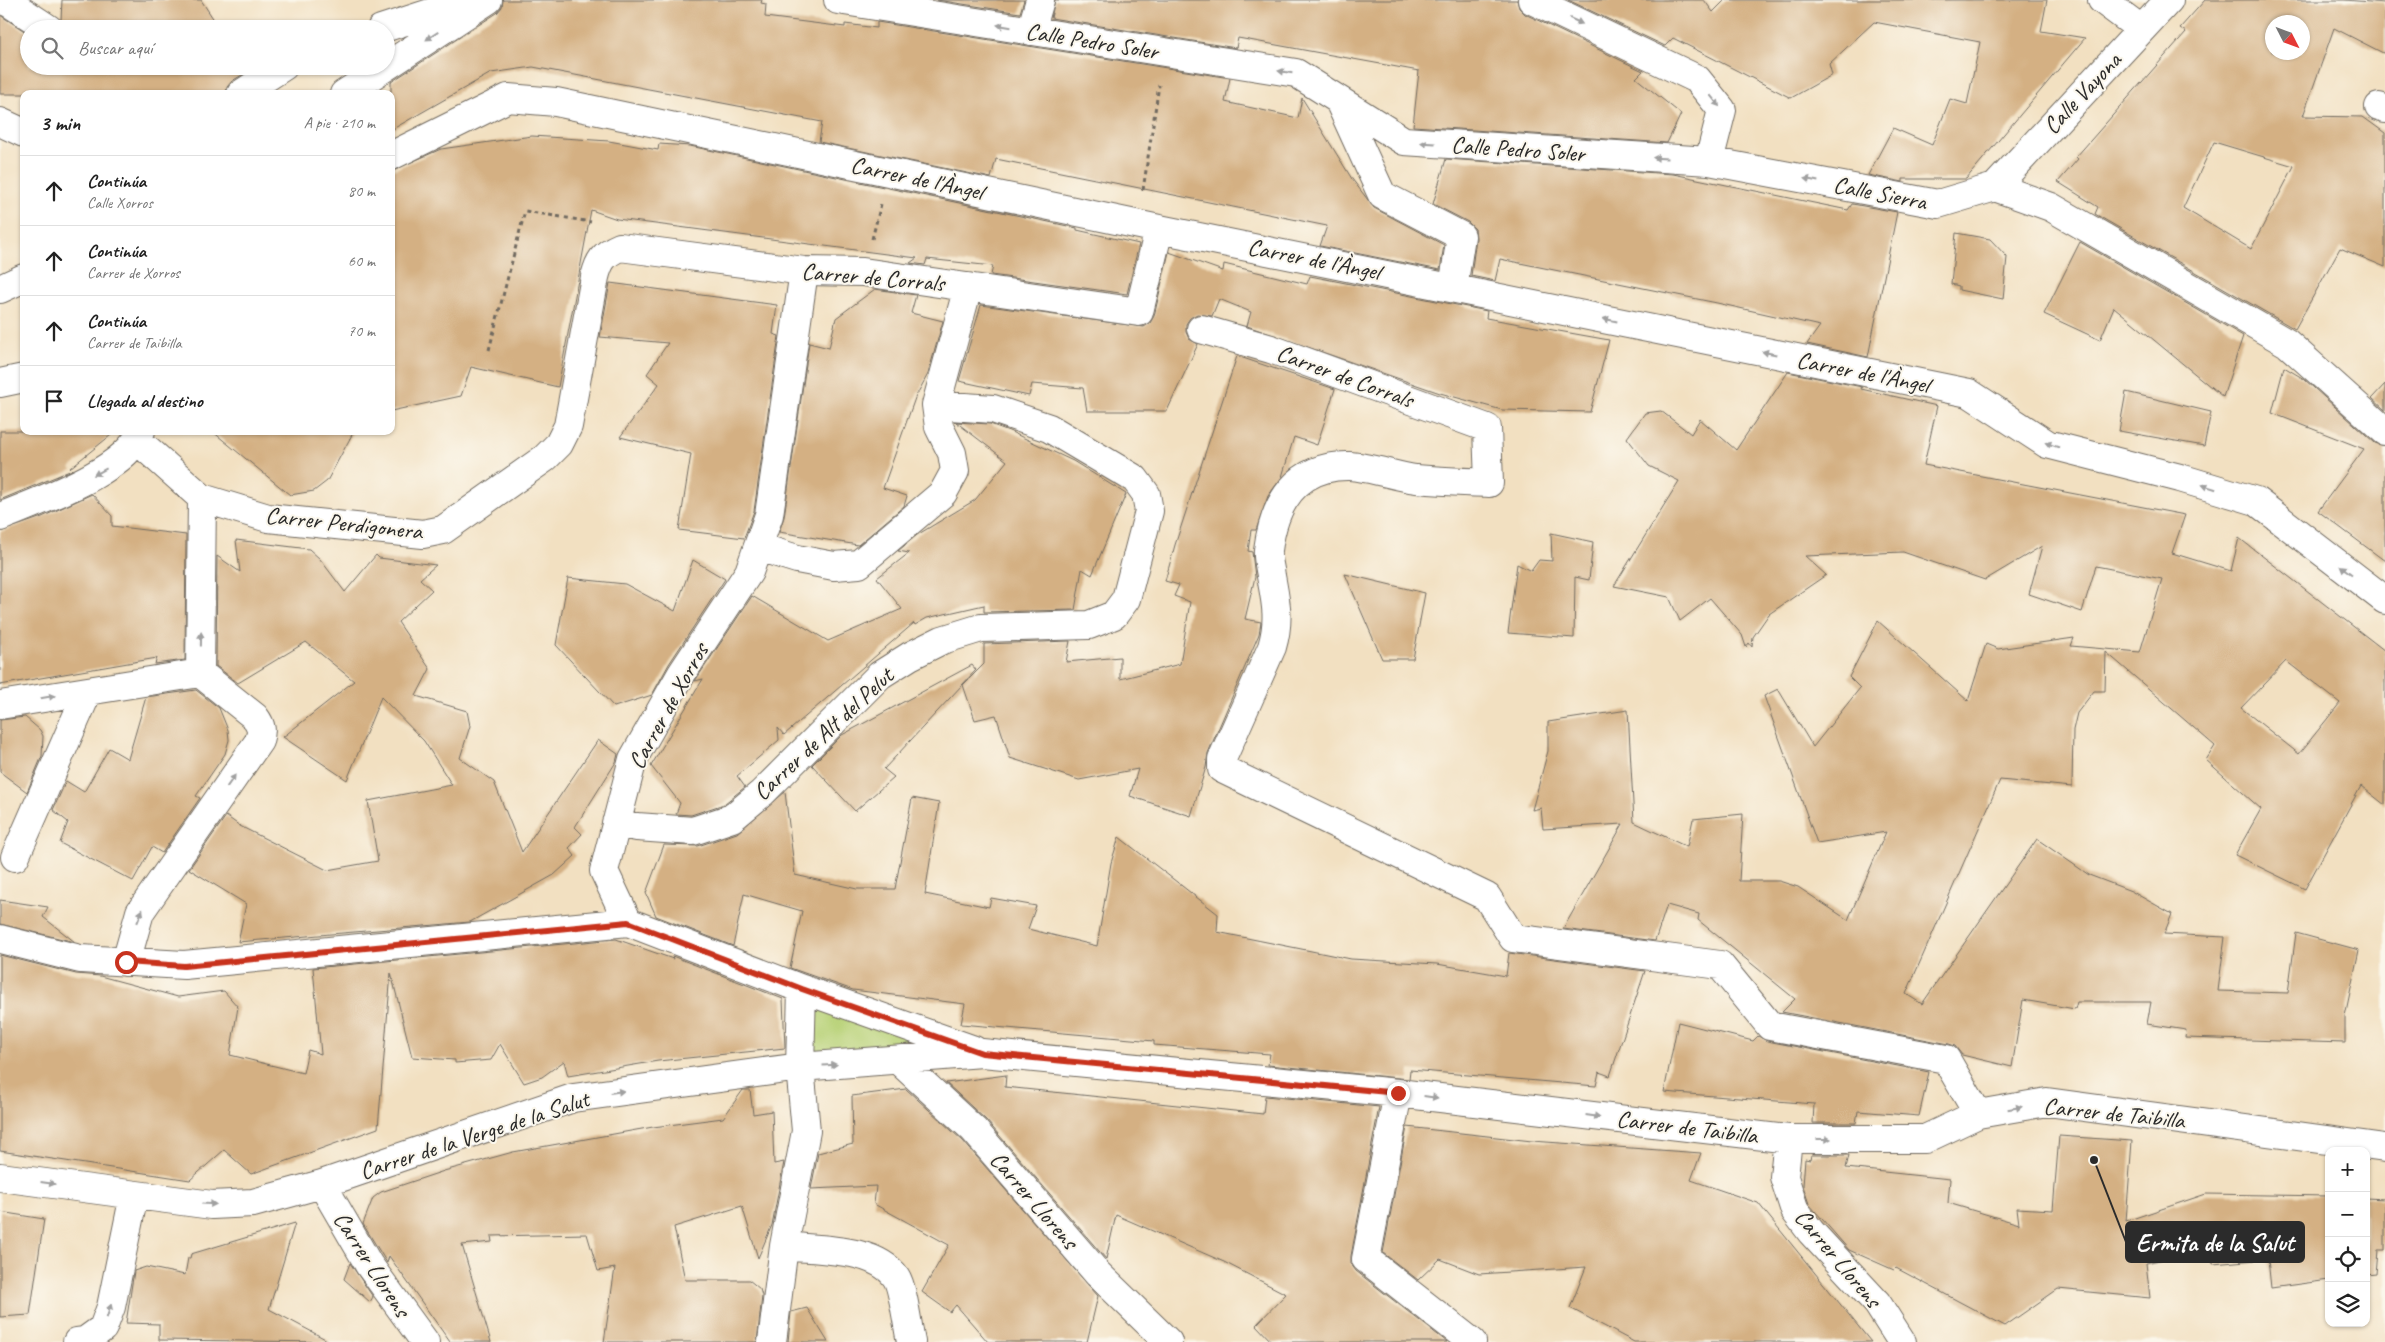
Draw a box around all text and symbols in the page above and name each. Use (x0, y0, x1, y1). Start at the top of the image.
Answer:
north arrow (2265, 15, 2310, 60)
street label: Calle Pedro Soler (1024, 16, 1163, 67)
one-way arrow (1568, 17, 1583, 25)
search box (20, 20, 395, 75)
one-way arrow (996, 22, 1012, 30)
one-way arrow (426, 31, 439, 41)
icon: search (38, 34, 66, 62)
text: Buscar aquí (78, 36, 152, 60)
street label: Calle Vayona (2036, 45, 2128, 140)
one-way arrow (1277, 67, 1293, 75)
one-way arrow (1709, 94, 1720, 107)
text: 3 min (40, 110, 80, 136)
text: A pie · 210 m (304, 113, 375, 133)
street label: Calle Pedro Soler (1450, 129, 1588, 169)
one-way arrow (1420, 139, 1436, 147)
street label: Carrer de l'Àngel (848, 149, 990, 207)
one-way arrow (1652, 154, 1668, 162)
text: Continúa (87, 169, 146, 193)
street label: Calle Sierra (1831, 169, 1931, 217)
one-way arrow (1803, 176, 1819, 184)
icon: ahead (40, 177, 68, 205)
text: 80 m (348, 181, 375, 201)
text: Calle Xorros (87, 193, 153, 213)
street label: Carrer de l'Àngel (1245, 231, 1387, 287)
text: Continúa (87, 239, 146, 263)
icon: ahead (40, 247, 68, 275)
text: 60 m (348, 251, 375, 271)
street label: Carrer de Corrals (800, 256, 948, 298)
text: Carrer de Xorros (87, 263, 180, 283)
text: Continúa (87, 309, 146, 333)
one-way arrow (1602, 316, 1617, 324)
icon: ahead (40, 317, 68, 345)
text: 70 m (348, 321, 375, 341)
text: Carrer de Taibilla (87, 333, 181, 353)
street label: Carrer de Corrals (1273, 337, 1419, 415)
street label: Carrer de l'Àngel (1794, 344, 1936, 400)
one-way arrow (1761, 349, 1777, 357)
icon: arrive (40, 387, 68, 415)
text: Llegada al destino (87, 389, 203, 413)
one-way arrow (2044, 441, 2059, 449)
one-way arrow (93, 468, 108, 476)
one-way arrow (2201, 483, 2216, 491)
street label: Carrer Perdigonera (264, 500, 425, 546)
one-way arrow (2340, 565, 2353, 576)
one-way arrow (197, 631, 205, 647)
street label: Carrer de Xorros (621, 635, 716, 774)
street label: Carrer de Alt del Pelut (747, 660, 901, 807)
one-way arrow (41, 693, 57, 701)
one-way arrow (226, 774, 236, 788)
one-way arrow (136, 908, 144, 923)
route start (115, 951, 138, 974)
one-way arrow (823, 1060, 839, 1068)
route end (1387, 1082, 1410, 1105)
street label: Carrer de la Verge de la Salut (356, 1083, 594, 1186)
one-way arrow (610, 1088, 626, 1096)
street label: Carrer de Taibilla (2042, 1091, 2188, 1135)
one-way arrow (1424, 1093, 1440, 1101)
street label: Carrer de Taibilla (1615, 1103, 1761, 1151)
one-way arrow (2007, 1103, 2023, 1111)
one-way arrow (1585, 1112, 1601, 1120)
one-way arrow (1816, 1135, 1832, 1143)
street label: Carrer Llorens (983, 1145, 1086, 1257)
map controls (2325, 1147, 2370, 1327)
button: + (2325, 1147, 2370, 1192)
one-way arrow (41, 1179, 57, 1187)
button: − (2325, 1192, 2370, 1237)
one-way arrow (202, 1201, 218, 1209)
street label: Carrer Llorens (1788, 1202, 1890, 1316)
street label: Carrer Llorens (327, 1206, 419, 1325)
callout: Ermita de la Salut (2126, 1222, 2304, 1262)
text: Ermita de la Salut (2136, 1227, 2297, 1259)
button: locate (2325, 1237, 2370, 1282)
button: layers (2325, 1282, 2370, 1327)
one-way arrow (106, 1303, 114, 1318)

